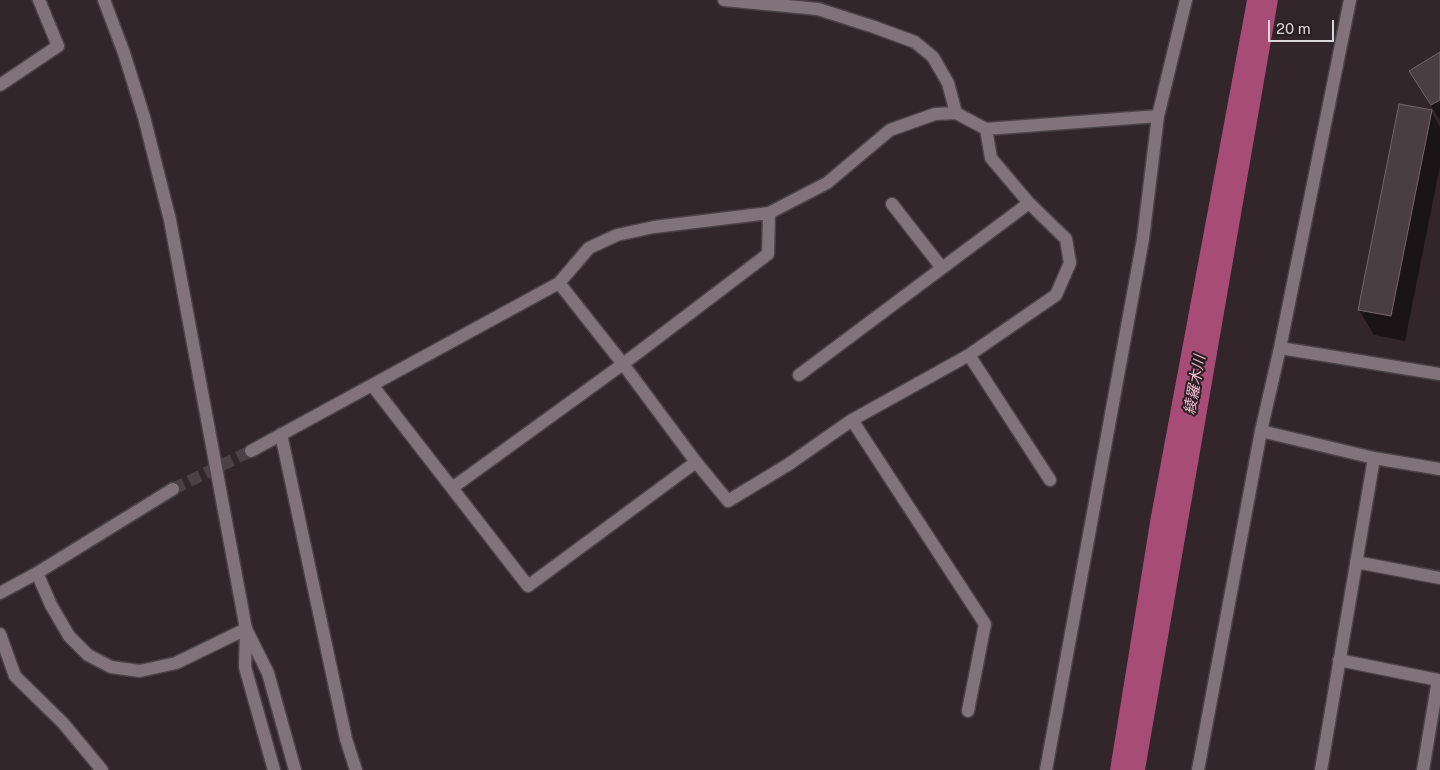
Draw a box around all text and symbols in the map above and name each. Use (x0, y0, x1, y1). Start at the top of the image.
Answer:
scale bar (1270, 10, 1336, 42)
text: 20 m (1276, 20, 1311, 37)
water label: 綾羅木川 (1181, 354, 1209, 416)

